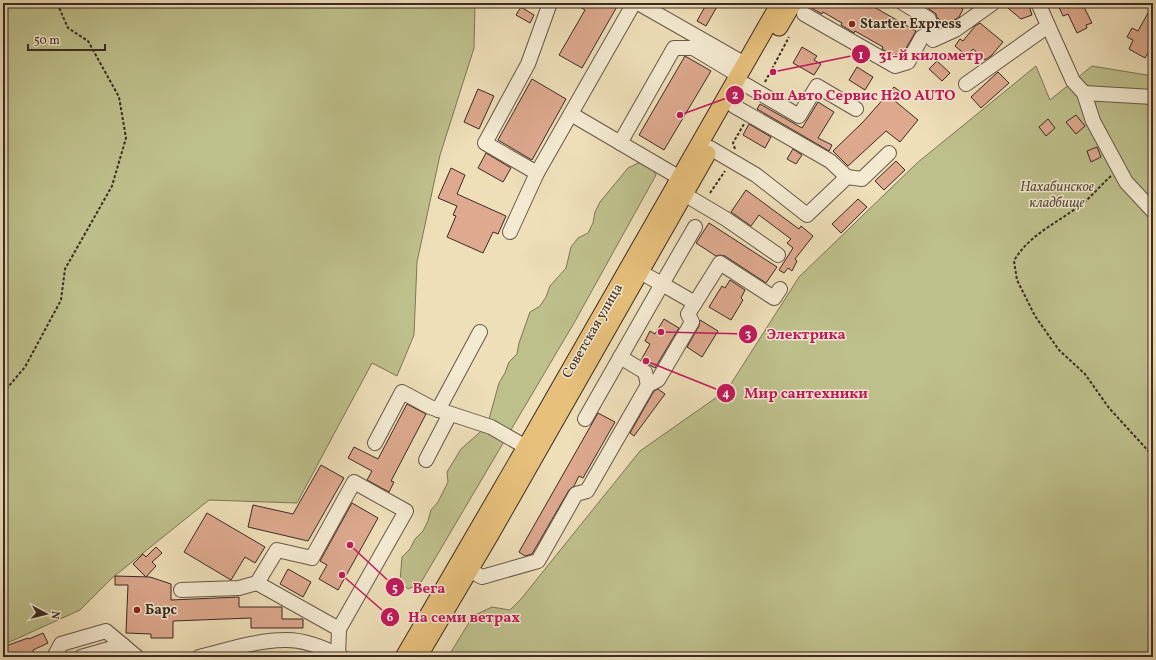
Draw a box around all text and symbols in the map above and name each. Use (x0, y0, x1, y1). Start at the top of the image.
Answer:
place label: Starter Express (860, 15, 961, 34)
marker: Starter Express (847, 19, 857, 29)
scale bar (28, 26, 105, 52)
text: 50 m (34, 33, 60, 49)
callout: 31-й километр (851, 41, 991, 68)
text: 31-й километр (879, 46, 983, 67)
text: 1 (859, 48, 864, 64)
callout: Бош Авто Сервис H2O AUTO (725, 81, 964, 108)
text: Бош Авто Сервис H2O AUTO (752, 86, 956, 107)
text: 2 (732, 88, 738, 104)
park label: Нахабинское кладбище (1020, 178, 1094, 213)
street label: Советская улица (558, 280, 628, 382)
callout: Электрика (738, 320, 853, 347)
text: Электрика (766, 325, 846, 346)
text: 3 (745, 327, 751, 343)
callout: Мир сантехники (716, 379, 876, 406)
text: Мир сантехники (744, 384, 868, 405)
text: 4 (722, 386, 730, 402)
callout: Вега (385, 574, 454, 601)
text: Вега (413, 579, 445, 600)
text: 5 (392, 581, 398, 597)
north arrow (26, 594, 66, 634)
place label: Барс (145, 601, 178, 620)
callout: На семи ветрах (380, 603, 527, 630)
marker: Барс (132, 605, 142, 615)
text: На семи ветрах (408, 608, 520, 629)
text: N (47, 610, 62, 620)
text: 6 (387, 610, 394, 626)

